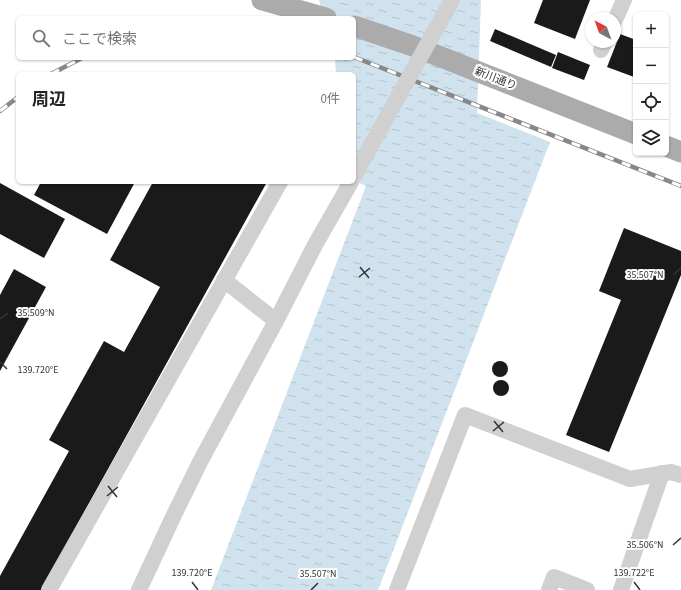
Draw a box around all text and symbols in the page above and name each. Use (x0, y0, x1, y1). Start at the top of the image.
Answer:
north arrow (585, 12, 621, 48)
map controls (633, 12, 669, 156)
button: + (633, 12, 669, 48)
search box (16, 16, 356, 60)
icon: search (30, 27, 52, 49)
text: ここで検索 (62, 29, 137, 50)
button: − (633, 48, 669, 84)
street label: 新川通り (473, 64, 519, 93)
button: locate (633, 84, 669, 120)
text: 周辺 (32, 88, 66, 112)
text: 0件 (321, 90, 340, 108)
button: layers (633, 120, 669, 156)
text: 35.507°N (626, 268, 664, 282)
text: 35.509°N (17, 306, 55, 320)
text: 139.720°E (18, 363, 58, 377)
text: 35.506°N (626, 538, 664, 552)
text: 139.720°E (172, 566, 212, 580)
text: 139.722°E (614, 566, 654, 580)
text: 35.507°N (299, 567, 337, 581)

